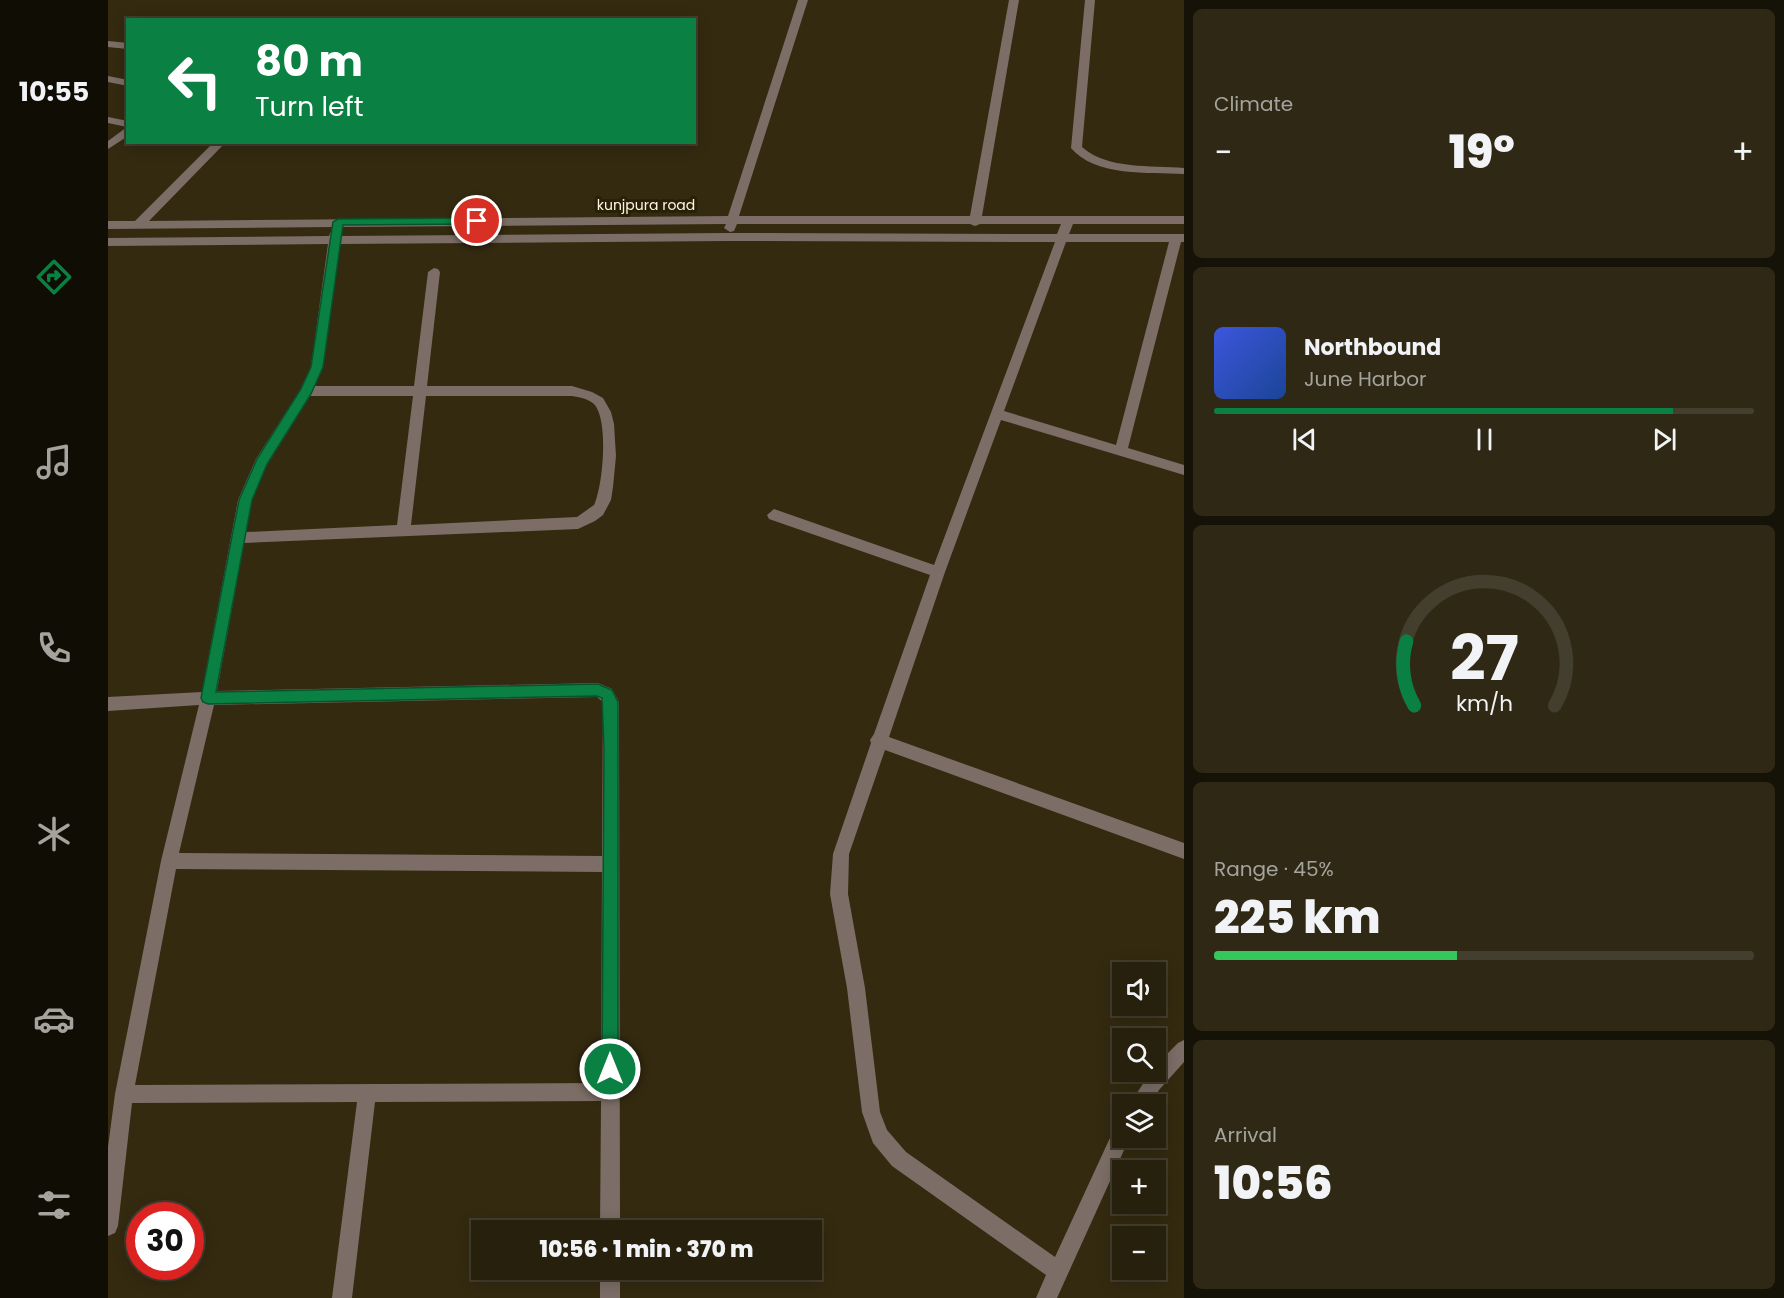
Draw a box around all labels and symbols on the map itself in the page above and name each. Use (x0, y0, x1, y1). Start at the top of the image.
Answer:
pin (451, 195, 502, 246)
street label: kunjpura road (597, 195, 695, 215)
position arrow (578, 1037, 642, 1101)
speed limit sign: 30 (126, 1202, 204, 1280)

